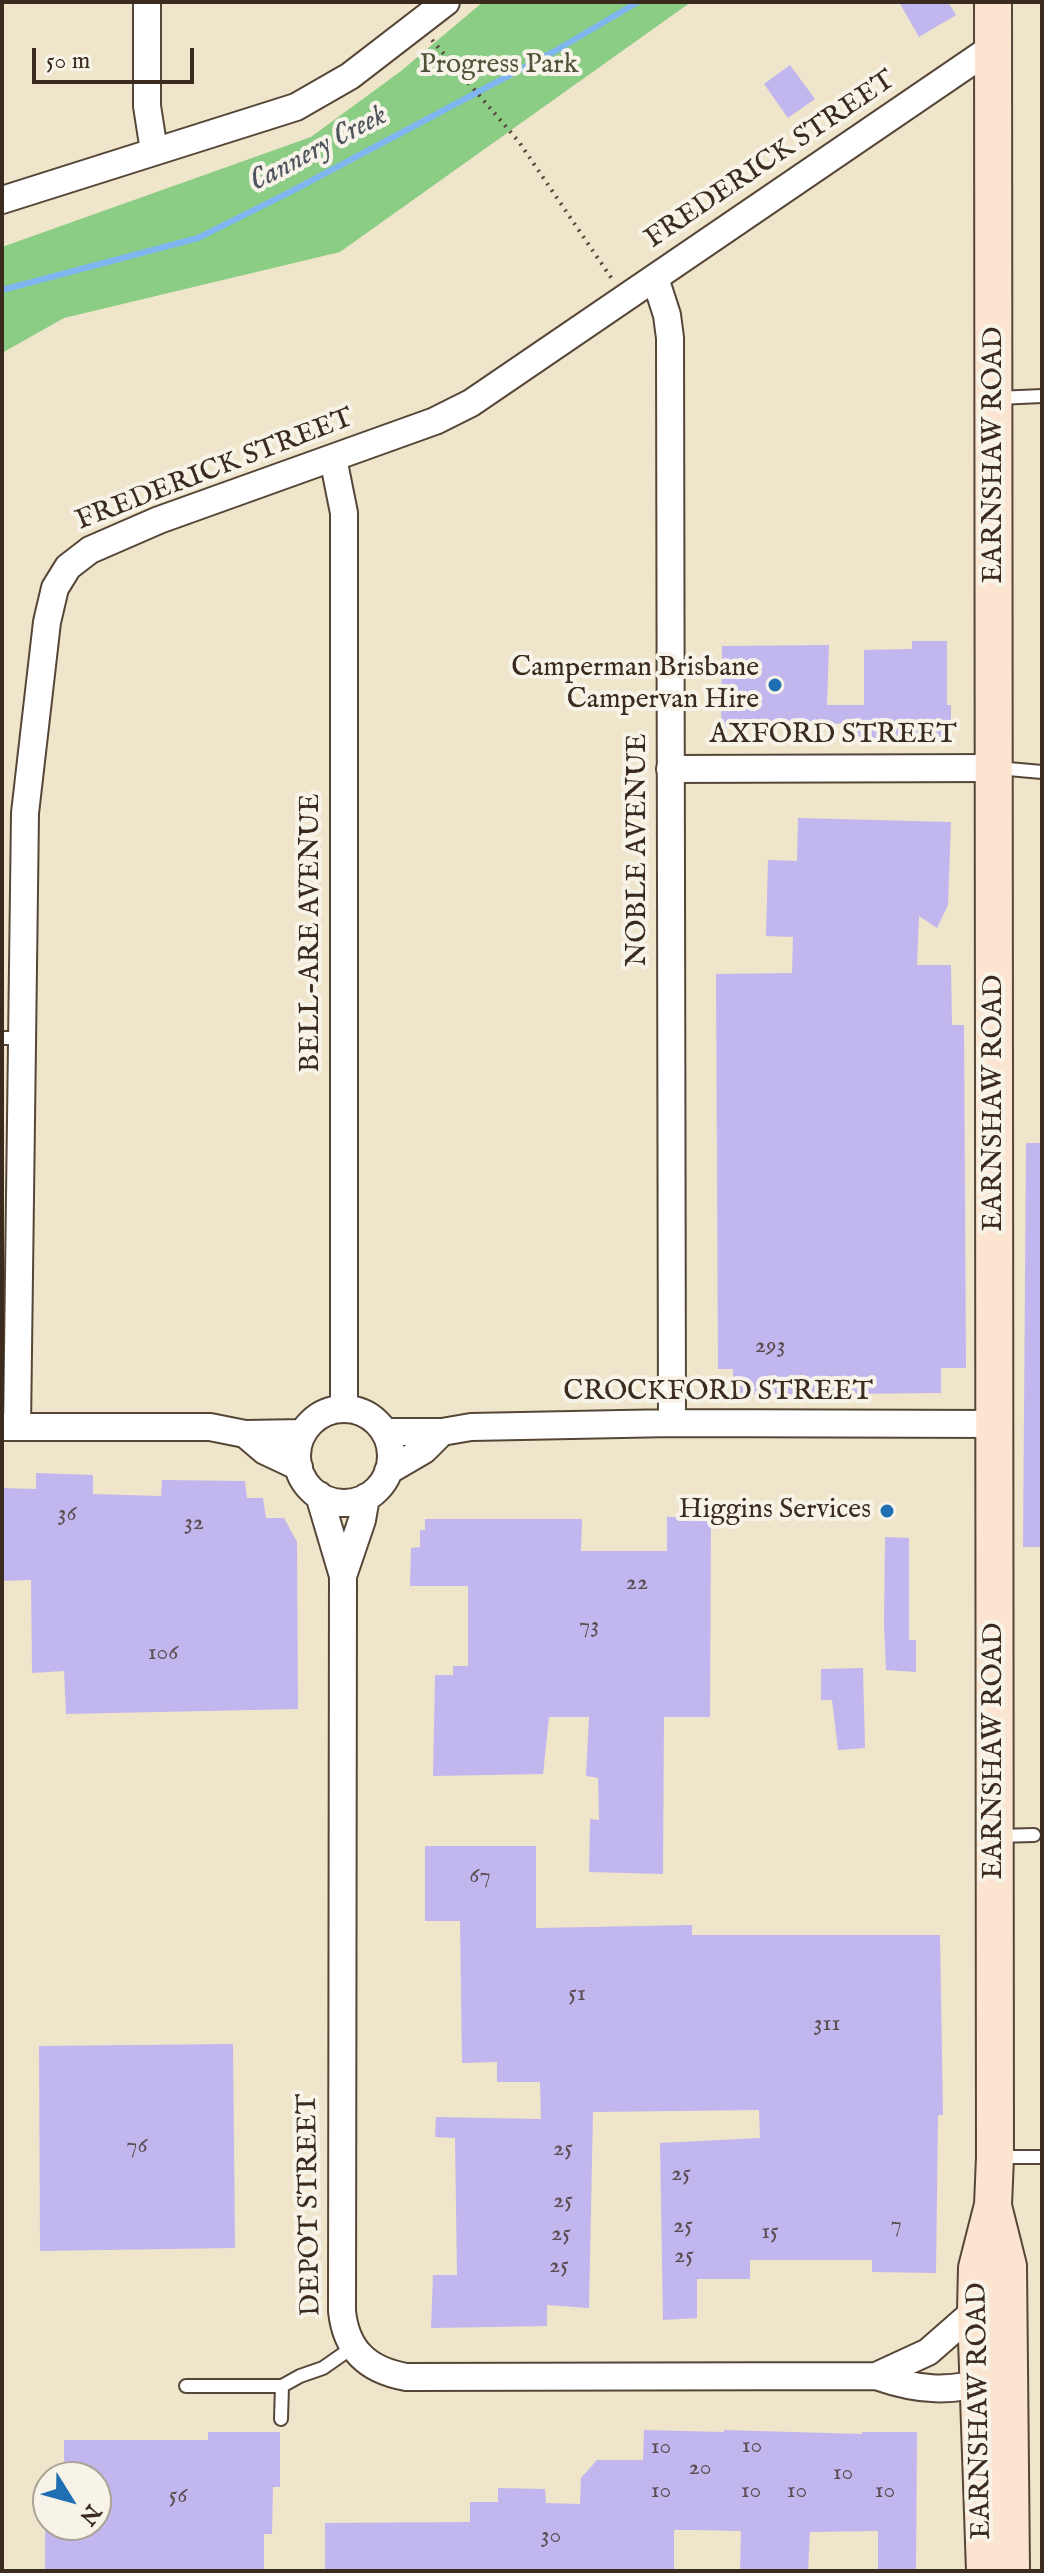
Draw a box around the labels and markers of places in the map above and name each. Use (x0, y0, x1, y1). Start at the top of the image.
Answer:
place label: Camperman Brisbane Campervan Hire (511, 652, 759, 718)
marker: Camperman Brisbane Campervan Hire (766, 676, 784, 694)
place label: Higgins Services (679, 1494, 871, 1528)
marker: Higgins Services (878, 1502, 896, 1520)

